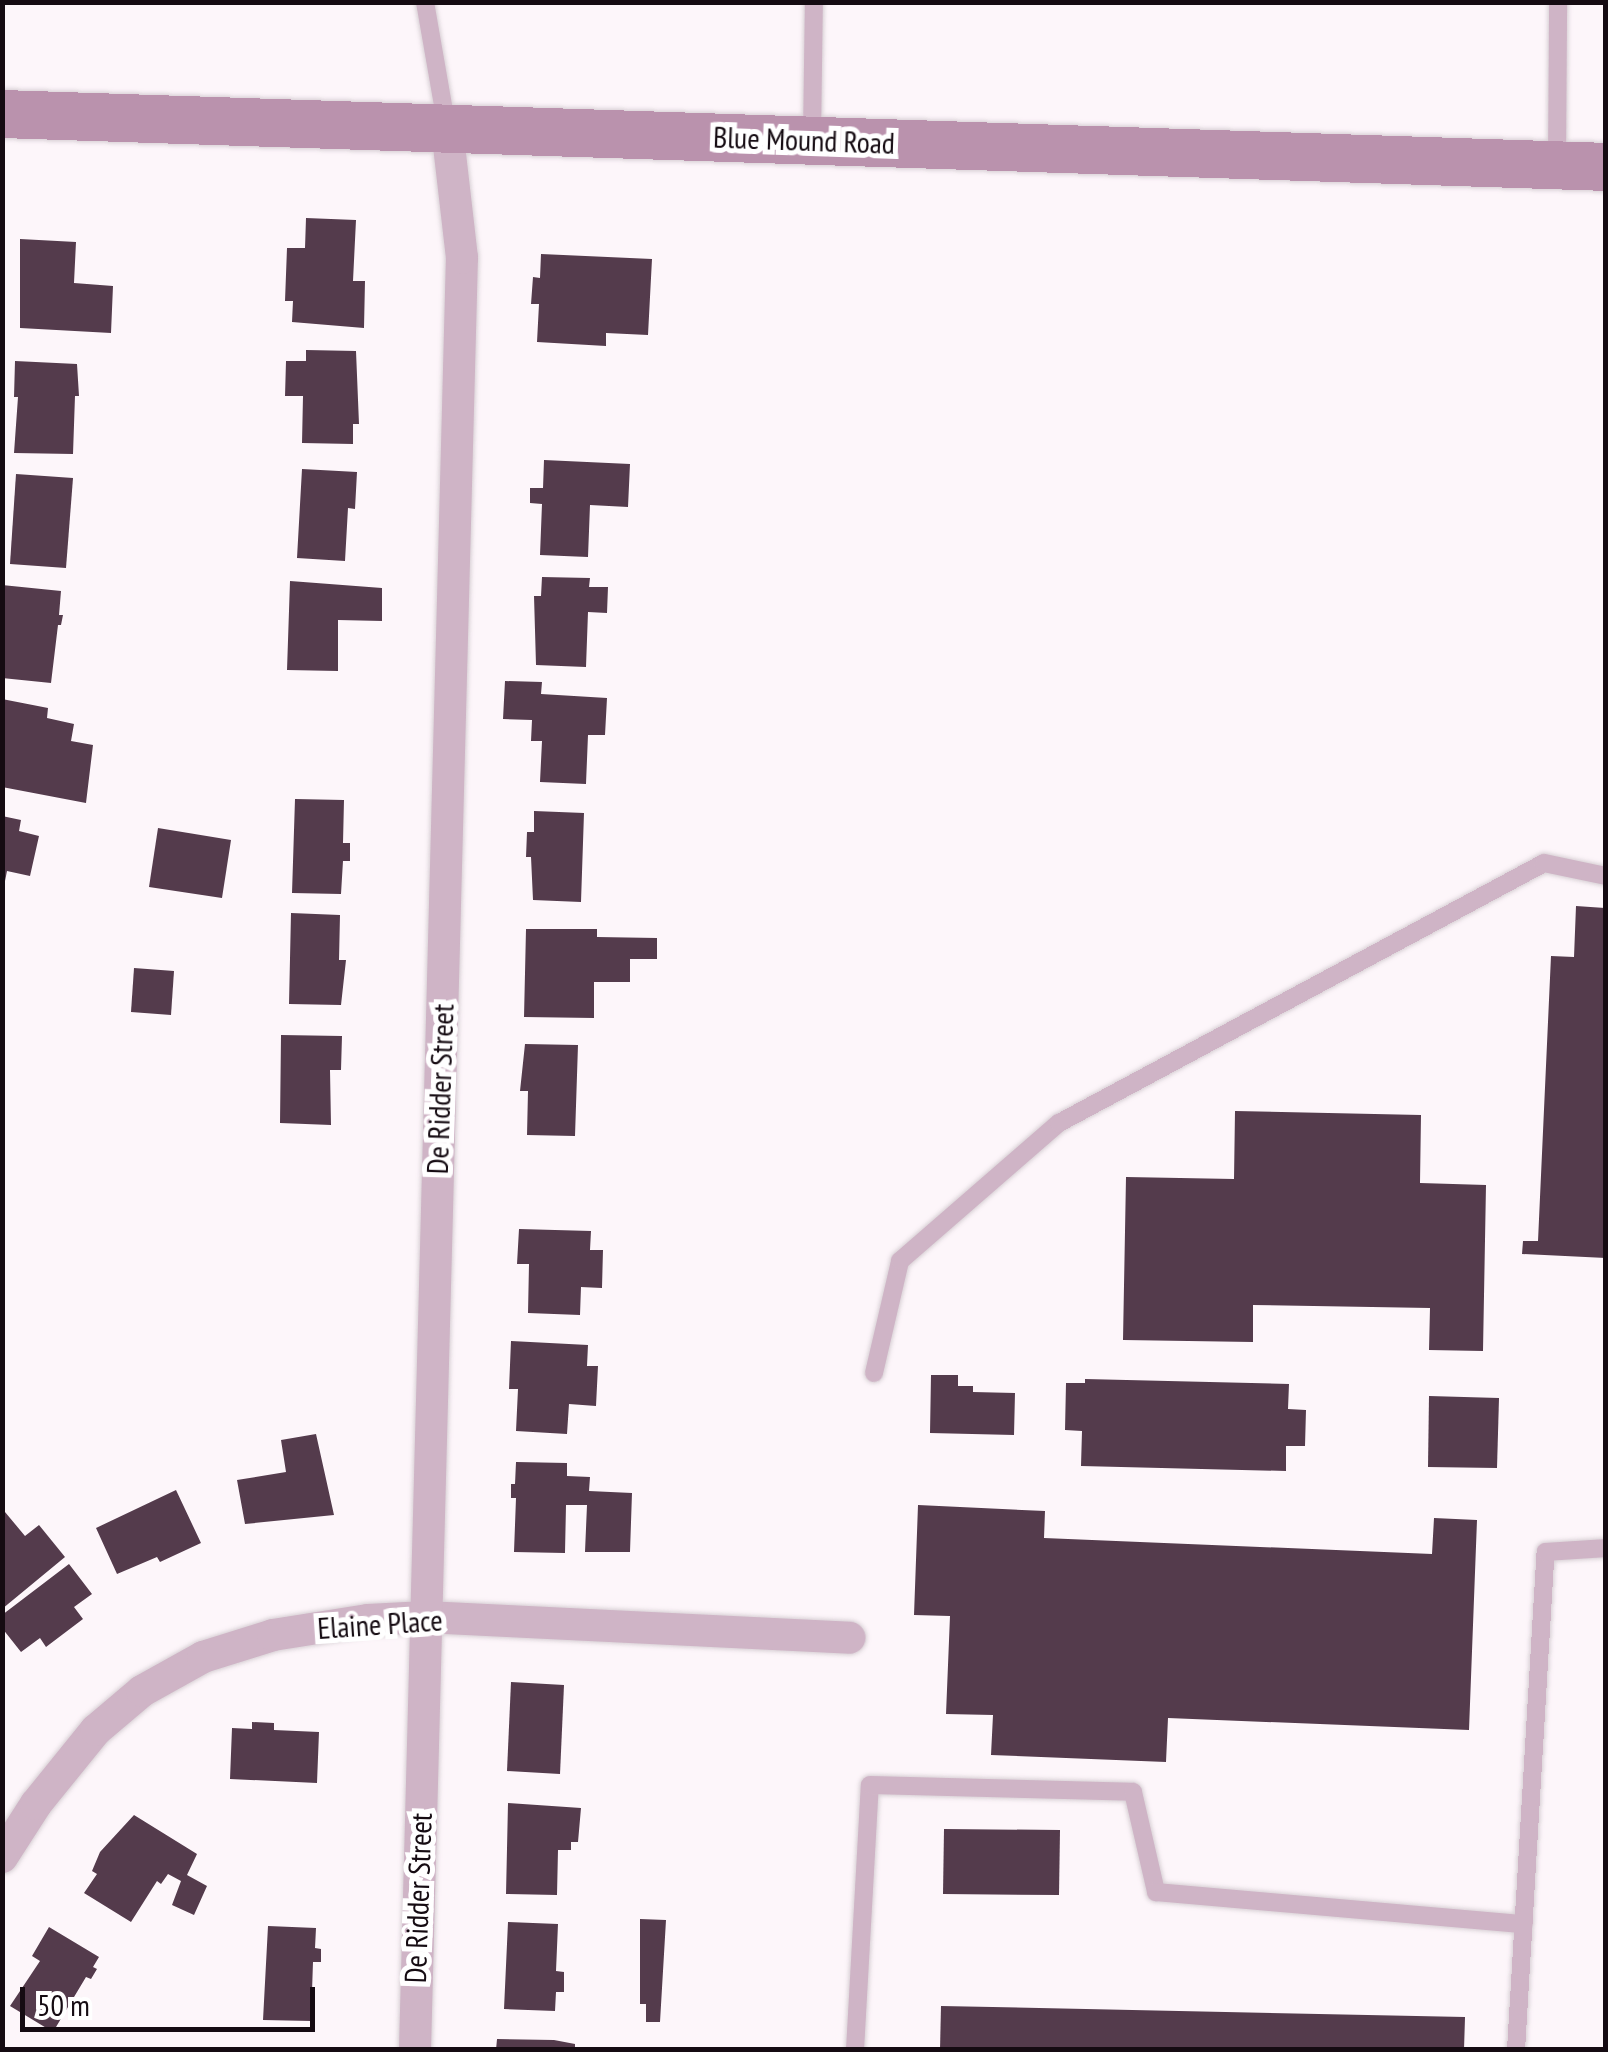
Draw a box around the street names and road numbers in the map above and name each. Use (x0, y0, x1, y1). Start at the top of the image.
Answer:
street label: Blue Mound Road (713, 119, 895, 161)
street label: De Ridder Street (419, 1003, 461, 1175)
street label: Elaine Place (316, 1602, 444, 1646)
street label: De Ridder Street (397, 1812, 439, 1984)

